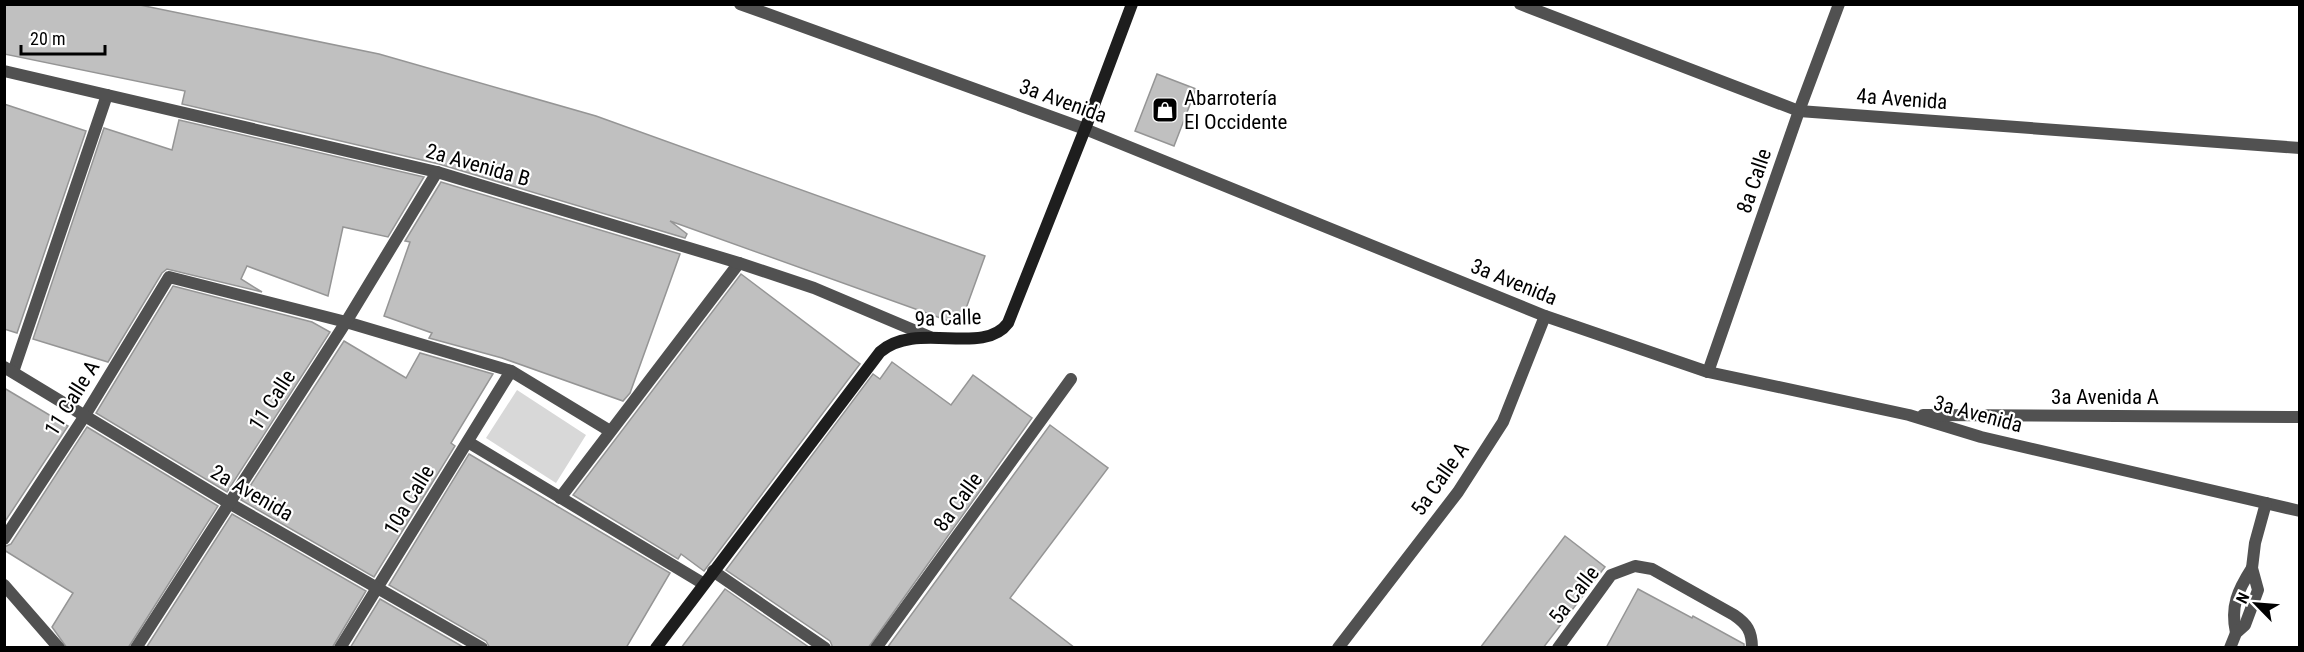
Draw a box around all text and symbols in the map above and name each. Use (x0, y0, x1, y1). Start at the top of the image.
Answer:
scale bar (21, 18, 105, 56)
text: 20 m (30, 28, 65, 49)
street label: 3a Avenida (1016, 74, 1110, 128)
street label: 4a Avenida (1856, 84, 1948, 114)
place label: Abarrotería El Occidente (1184, 86, 1288, 134)
shop icon: Abarrotería El Occidente (1150, 95, 1180, 125)
street label: 2a Avenida B (423, 139, 533, 191)
street label: 8a Calle (1732, 145, 1776, 216)
street label: 3a Avenida (1467, 254, 1561, 310)
street label: 9a Calle (914, 305, 982, 331)
street label: 11 Calle A (40, 356, 104, 440)
street label: 11 Calle (244, 365, 300, 435)
street label: 3a Avenida A (2051, 385, 2159, 409)
street label: 3a Avenida (1931, 391, 2025, 437)
street label: 5a Calle A (1406, 438, 1474, 520)
street label: 2a Avenida (207, 460, 297, 526)
street label: 10a Calle (379, 461, 439, 539)
street label: 8a Calle (929, 468, 987, 536)
street label: 5a Calle (1544, 561, 1604, 629)
north arrow (2226, 574, 2286, 634)
text: N (2232, 589, 2254, 606)

